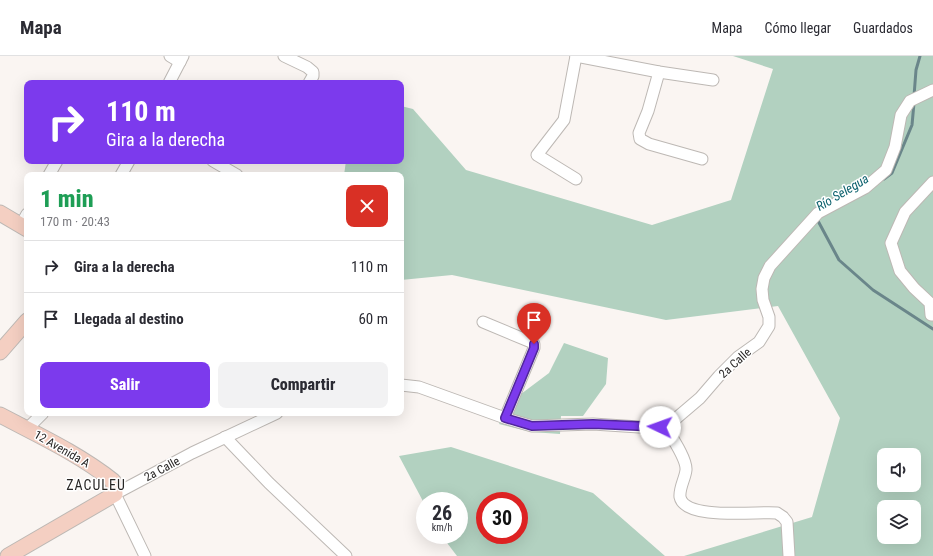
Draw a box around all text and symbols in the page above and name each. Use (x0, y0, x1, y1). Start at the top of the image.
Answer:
text: Mapa (20, 16, 62, 39)
text: Mapa (712, 20, 743, 36)
text: Cómo llegar (765, 20, 831, 36)
text: Guardados (853, 20, 913, 36)
text: 110 m (106, 95, 176, 128)
icon: right (40, 96, 92, 148)
text: Gira a la derecha (106, 129, 225, 150)
water label: Río Selegua (813, 171, 871, 214)
text: 1 min (40, 185, 94, 213)
button: close (346, 185, 388, 227)
text: 170 m · 20:43 (40, 214, 110, 229)
icon: right (40, 256, 62, 278)
text: Gira a la derecha (74, 258, 175, 276)
text: 110 m (351, 258, 388, 276)
pin (517, 303, 551, 344)
icon: arrive (40, 308, 62, 330)
icon: arrive (523, 309, 545, 331)
text: Llegada al destino (74, 310, 184, 328)
text: 60 m (358, 310, 388, 328)
street label: 2a Calle (716, 345, 754, 381)
button: Salir (40, 362, 210, 408)
button: Compartir (218, 362, 388, 408)
position arrow (639, 406, 681, 448)
street label: 12 Avenida A (32, 427, 92, 471)
map controls (877, 448, 921, 544)
button: sound (877, 448, 921, 492)
street label: 2a Calle (142, 454, 182, 484)
district label: ZACULEU (66, 477, 126, 493)
speed limit sign: 30 (476, 492, 528, 544)
button: layers (877, 500, 921, 544)
text: 26 (432, 501, 452, 525)
text: km/h (432, 522, 452, 533)

